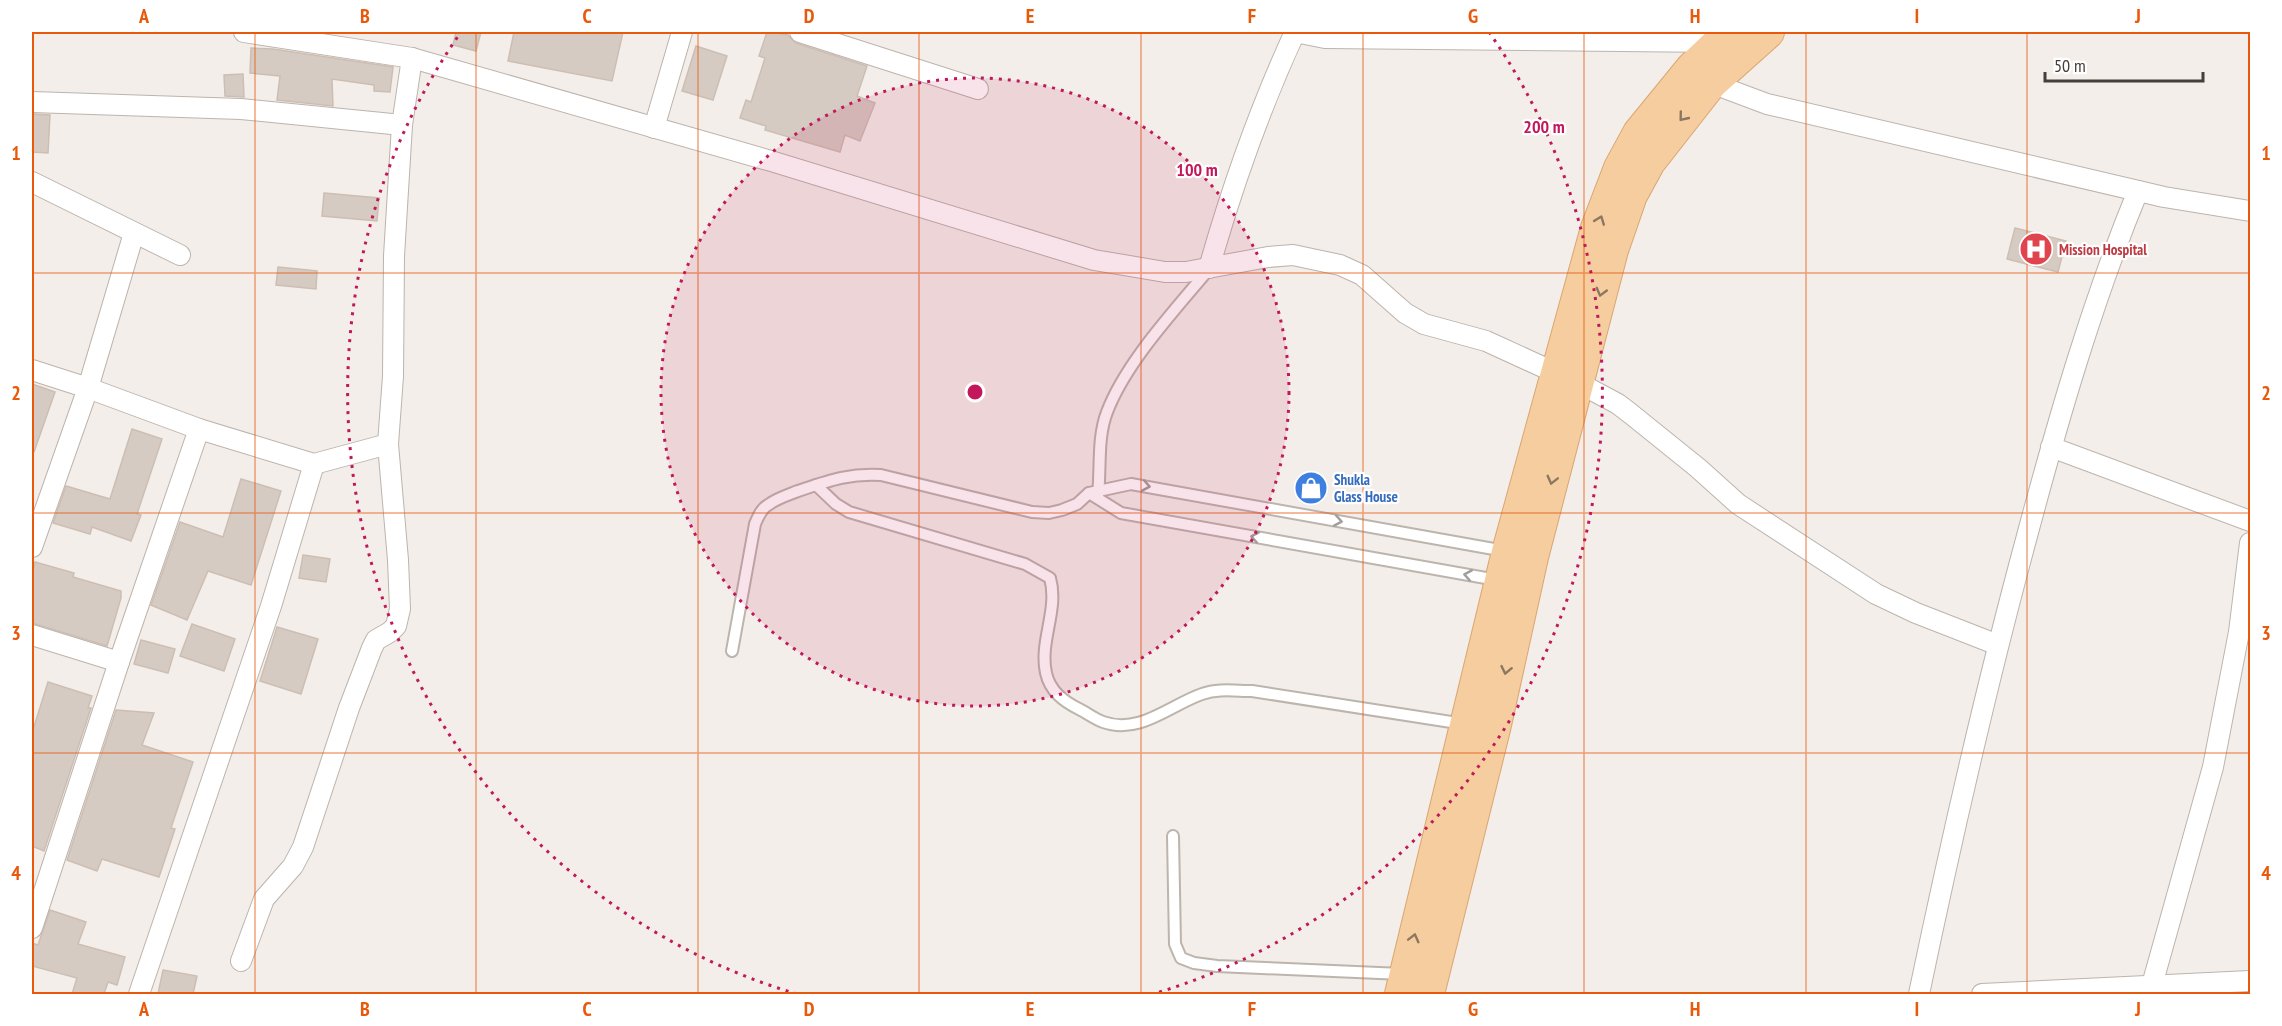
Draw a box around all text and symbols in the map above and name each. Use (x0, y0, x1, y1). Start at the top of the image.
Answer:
text: A (138, 3, 150, 29)
text: B (360, 3, 370, 29)
text: C (582, 3, 592, 29)
text: D (804, 3, 815, 29)
text: E (1026, 3, 1034, 29)
text: F (1248, 3, 1256, 29)
text: G (1468, 3, 1478, 29)
text: H (1690, 3, 1700, 29)
text: I (1915, 3, 1919, 29)
text: J (2134, 3, 2141, 29)
scale bar (2045, 45, 2202, 83)
text: 50 m (2054, 54, 2086, 77)
one-way arrow (1679, 110, 1690, 121)
text: 200 m (1523, 115, 1565, 138)
text: 1 (11, 140, 21, 166)
text: 1 (2261, 140, 2271, 166)
text: 100 m (1176, 158, 1218, 181)
one-way arrow (1592, 215, 1605, 226)
hospital icon: Mission Hospital (2018, 231, 2054, 267)
place label: Mission Hospital (2059, 240, 2147, 259)
one-way arrow (1596, 286, 1608, 296)
text: 2 (11, 380, 21, 406)
text: 2 (2261, 380, 2271, 406)
centre of rings (965, 382, 985, 402)
shop icon: Shukla Glass House (1293, 470, 1329, 506)
place label: Shukla Glass House (1334, 470, 1398, 506)
one-way arrow (1546, 475, 1559, 485)
one-way arrow (1141, 479, 1151, 492)
one-way arrow (1333, 514, 1343, 527)
one-way arrow (1250, 531, 1260, 544)
one-way arrow (1463, 569, 1473, 582)
text: 3 (11, 620, 21, 646)
text: 3 (2261, 620, 2271, 646)
one-way arrow (1501, 665, 1514, 675)
text: 4 (11, 860, 21, 886)
text: 4 (2261, 860, 2271, 886)
one-way arrow (1407, 933, 1420, 943)
text: A (138, 996, 150, 1022)
text: B (360, 996, 370, 1022)
text: C (582, 996, 592, 1022)
text: D (804, 996, 815, 1022)
text: E (1026, 996, 1034, 1022)
text: F (1248, 996, 1256, 1022)
text: G (1468, 996, 1478, 1022)
text: H (1690, 996, 1700, 1022)
text: I (1915, 996, 1919, 1022)
text: J (2134, 996, 2141, 1022)

